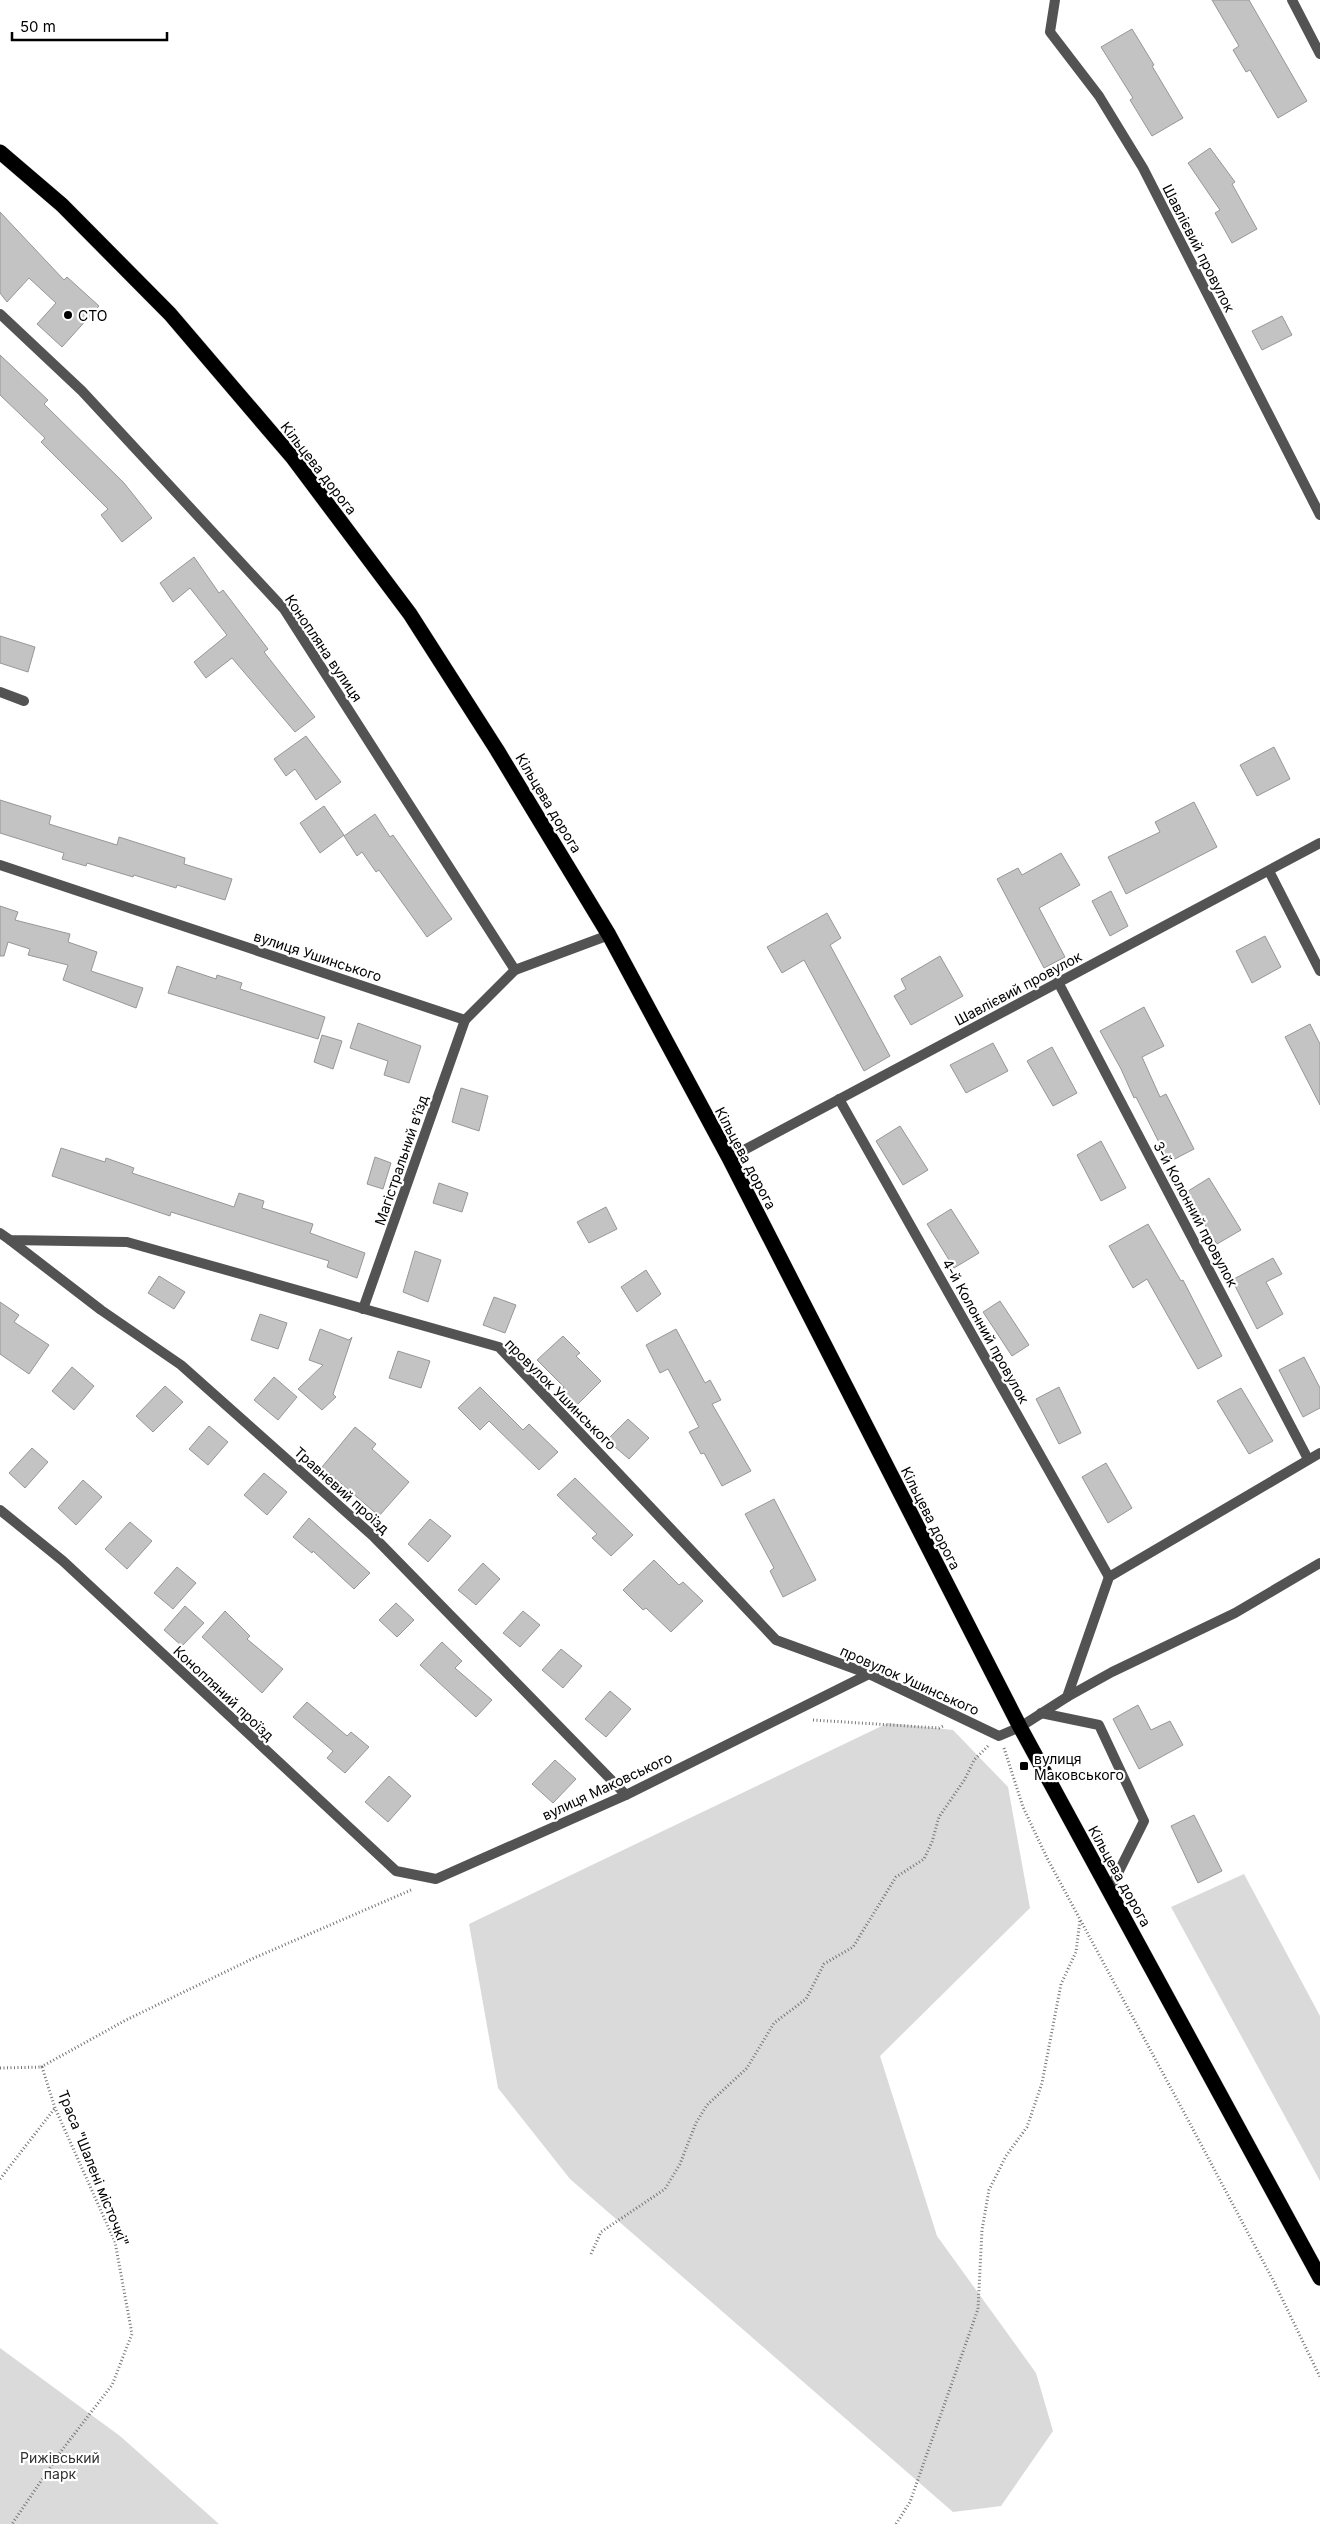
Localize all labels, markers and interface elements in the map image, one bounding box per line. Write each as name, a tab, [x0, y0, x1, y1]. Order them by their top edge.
scale bar	[12, 10, 168, 42]
text: 50 m	[20, 17, 56, 36]
street label: Шавлієвий провулок	[1159, 181, 1239, 315]
place label: СТО	[78, 307, 108, 324]
marker: СТО	[62, 309, 74, 321]
street label: Кільцева дорога	[277, 418, 361, 518]
street label: Конопляна вулиця	[282, 591, 366, 705]
street label: Кільцева дорога	[513, 750, 585, 856]
street label: вулиця Ушинського	[252, 927, 384, 985]
street label: Шавлієвий провулок	[952, 947, 1085, 1029]
street label: Магістральний в’їзд	[371, 1092, 431, 1227]
street label: Кільцева дорога	[712, 1104, 780, 1212]
street label: 3-й Колонний провулок	[1150, 1138, 1242, 1290]
street label: 4-й Колонний провулок	[939, 1256, 1033, 1407]
street label: провулок Ушинського	[502, 1335, 620, 1453]
street label: Травневий проїзд	[291, 1443, 393, 1537]
street label: Кільцева дорога	[898, 1464, 964, 1572]
street label: Конопляний проїзд	[170, 1642, 278, 1744]
street label: провулок Ушинського	[838, 1642, 982, 1718]
street label: вулиця Маковського	[539, 1748, 675, 1824]
place label: вулиця Маковського	[1034, 1750, 1124, 1783]
marker: вулиця Маковського	[1018, 1760, 1030, 1772]
street label: Кільцева дорога	[1085, 1822, 1155, 1930]
street label: Траса "Шаленi мiсточкi"	[55, 2087, 133, 2249]
park label: Рижівський парк	[20, 2449, 100, 2482]

